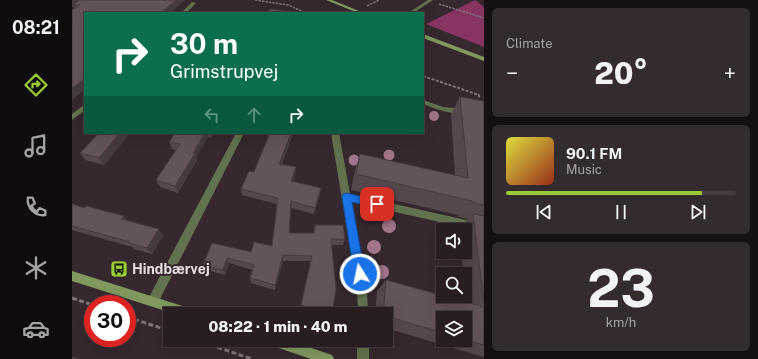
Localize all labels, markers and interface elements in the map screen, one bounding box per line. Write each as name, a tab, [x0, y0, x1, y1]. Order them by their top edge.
text: 08:21	[12, 17, 60, 38]
text: 30 m	[170, 27, 238, 60]
icon: right	[104, 28, 156, 80]
text: Climate	[506, 36, 553, 51]
text: 20°	[594, 55, 648, 91]
text: −	[506, 60, 518, 86]
text: +	[724, 60, 736, 86]
text: Grimstrupvej	[170, 61, 278, 82]
icon: directions	[22, 71, 50, 99]
icon: left	[201, 104, 223, 126]
icon: ahead	[243, 104, 265, 126]
icon: right	[285, 104, 307, 126]
icon: music	[22, 132, 50, 160]
text: 90.1 FM	[566, 145, 622, 162]
text: Music	[566, 162, 602, 177]
pin	[360, 187, 394, 221]
icon: phone	[22, 193, 50, 221]
icon: arrive	[366, 193, 388, 215]
icon: previous	[533, 201, 555, 223]
icon: pause	[610, 201, 632, 223]
icon: next	[687, 201, 709, 223]
map controls	[436, 223, 472, 347]
button: sound	[436, 223, 472, 259]
position arrow	[339, 253, 381, 295]
icon: climate	[22, 254, 50, 282]
text: 23	[587, 258, 655, 319]
bus stop icon: Hindbærvej	[109, 259, 129, 279]
place label: Hindbærvej	[132, 261, 210, 277]
button: search	[436, 267, 472, 303]
speed limit sign: 30	[84, 295, 136, 347]
button: layers	[436, 311, 472, 347]
icon: car	[22, 315, 50, 343]
text: km/h	[606, 315, 636, 330]
text: 08:22 · 1 min · 40 m	[208, 318, 348, 335]

